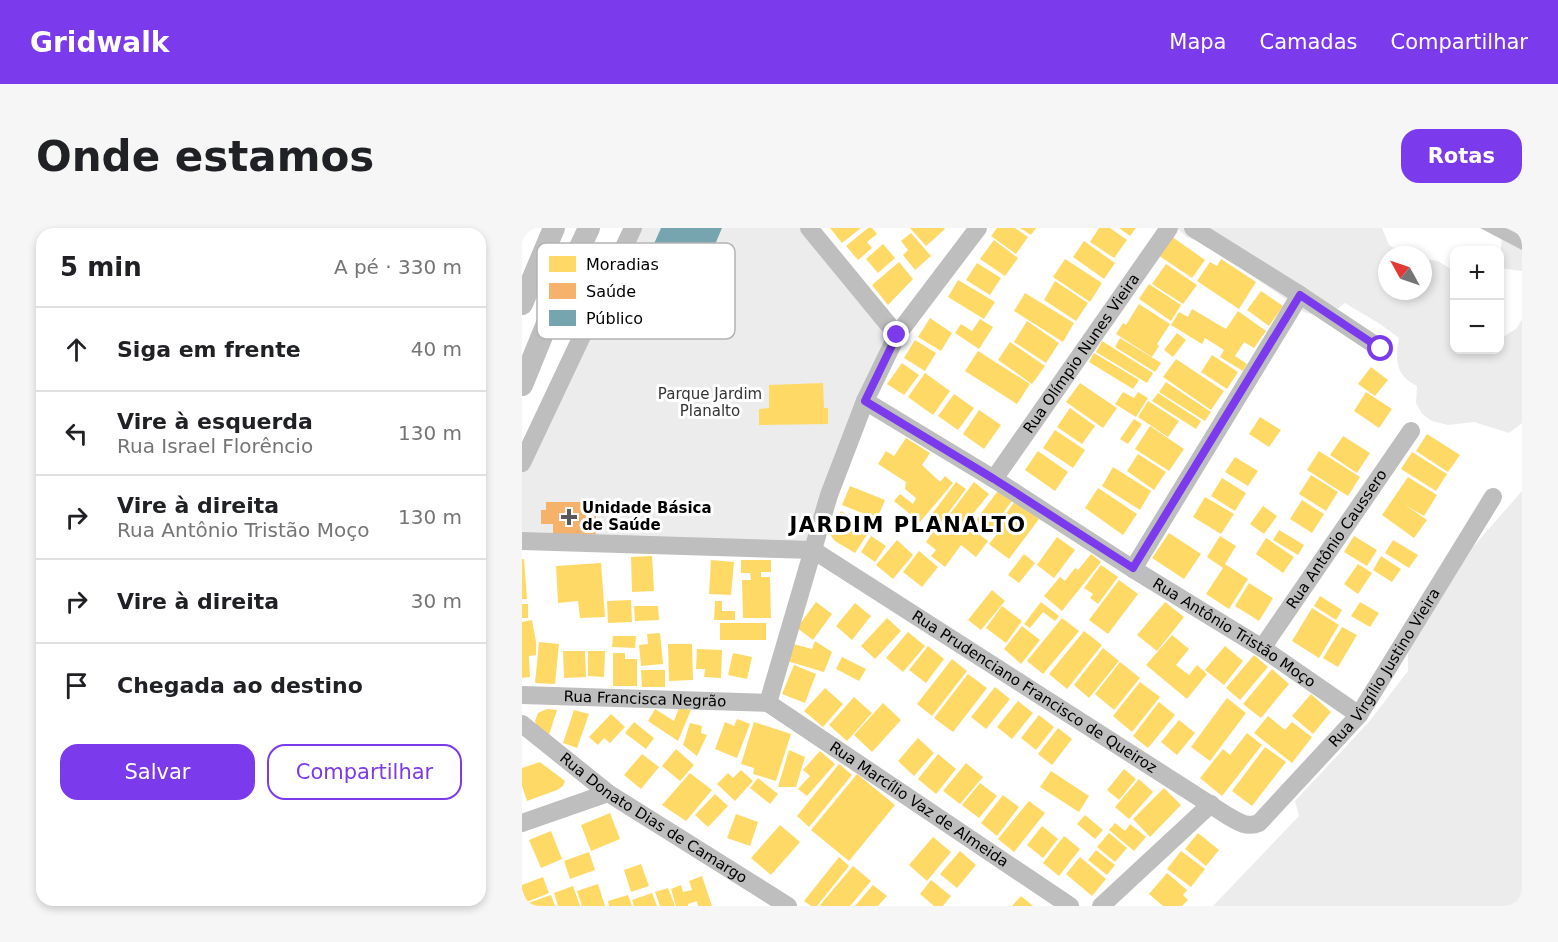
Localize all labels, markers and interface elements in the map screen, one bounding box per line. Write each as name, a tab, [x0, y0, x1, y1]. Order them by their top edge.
text: Gridwalk	[30, 26, 169, 59]
text: Mapa	[1169, 30, 1226, 54]
text: Camadas	[1259, 30, 1357, 54]
text: Compartilhar	[1390, 30, 1528, 54]
button: Rotas	[1401, 129, 1522, 183]
text: Onde estamos	[36, 132, 374, 181]
legend	[537, 243, 735, 339]
north arrow	[1378, 246, 1432, 300]
map controls	[1450, 246, 1504, 354]
button: +	[1450, 246, 1504, 300]
text: 5 min	[60, 252, 142, 282]
text: A pé · 330 m	[334, 255, 462, 279]
text: Moradias	[586, 255, 659, 274]
street label: Rua Olímpio Nunes Vieira	[1020, 270, 1143, 437]
text: Saúde	[586, 282, 636, 301]
button: −	[1450, 300, 1504, 354]
text: Público	[586, 309, 643, 328]
route end	[883, 321, 909, 347]
icon: ahead	[60, 333, 93, 366]
route start	[1367, 335, 1393, 361]
text: Siga em frente	[117, 337, 301, 362]
text: 40 m	[411, 337, 462, 361]
park label: Parque Jardim Planalto	[658, 385, 762, 420]
text: Vire à esquerda	[117, 409, 313, 434]
icon: left	[60, 417, 93, 450]
text: 130 m	[398, 421, 462, 445]
text: Rua Israel Florêncio	[117, 434, 313, 458]
street label: Rua Antônio Caussero	[1283, 466, 1391, 612]
text: Vire à direita	[117, 493, 279, 518]
place label: Unidade Básica de Saúde	[582, 499, 712, 534]
icon: right	[60, 501, 93, 534]
text: 130 m	[398, 505, 462, 529]
marker: Unidade Básica de Saúde	[560, 508, 578, 526]
district label: JARDIM PLANALTO	[787, 513, 1027, 537]
text: Rua Antônio Tristão Moço	[117, 518, 369, 542]
street label: Rua Antônio Tristão Moço	[1150, 574, 1319, 691]
icon: right	[60, 585, 93, 618]
street label: Rua Virgílio Justino Vieira	[1325, 585, 1444, 751]
text: Vire à direita	[117, 589, 279, 614]
text: 30 m	[411, 589, 462, 613]
street label: Rua Prudenciano Francisco de Queiroz	[909, 607, 1160, 777]
icon: arrive	[60, 669, 93, 702]
text: Chegada ao destino	[117, 673, 363, 698]
street label: Rua Francisca Negrão	[563, 687, 727, 711]
street label: Rua Marcílio Vaz de Almeida	[826, 738, 1012, 871]
button: Salvar	[60, 744, 255, 800]
button: Compartilhar	[267, 744, 462, 800]
street label: Rua Donato Dias de Camargo	[556, 749, 751, 887]

